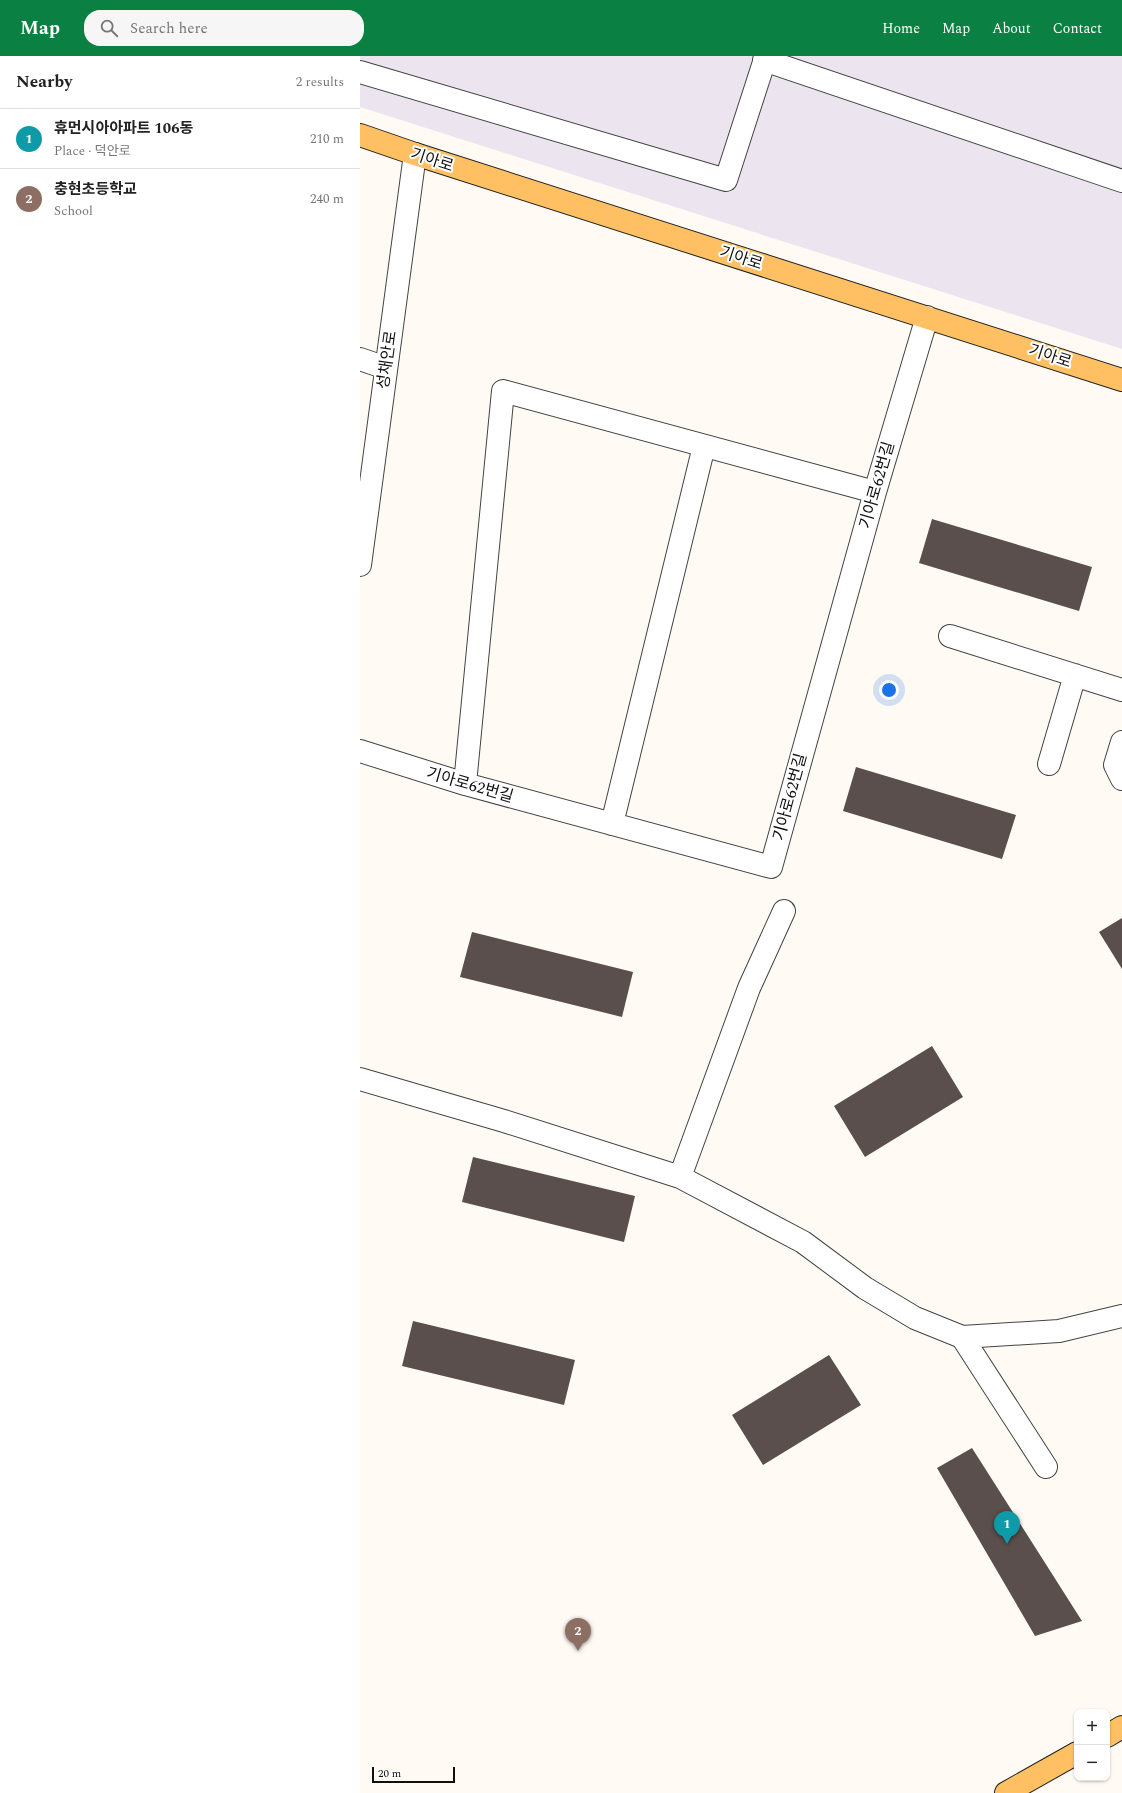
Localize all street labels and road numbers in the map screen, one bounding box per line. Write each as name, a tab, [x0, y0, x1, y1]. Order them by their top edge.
street label: 기아로	[407, 142, 457, 178]
street label: 기아로	[716, 240, 766, 276]
street label: 성채안로	[371, 329, 403, 391]
street label: 기아로	[1025, 338, 1075, 374]
street label: 기아로62번길	[853, 439, 901, 531]
street label: 기아로62번길	[767, 751, 813, 843]
street label: 기아로62번길	[424, 761, 516, 809]

